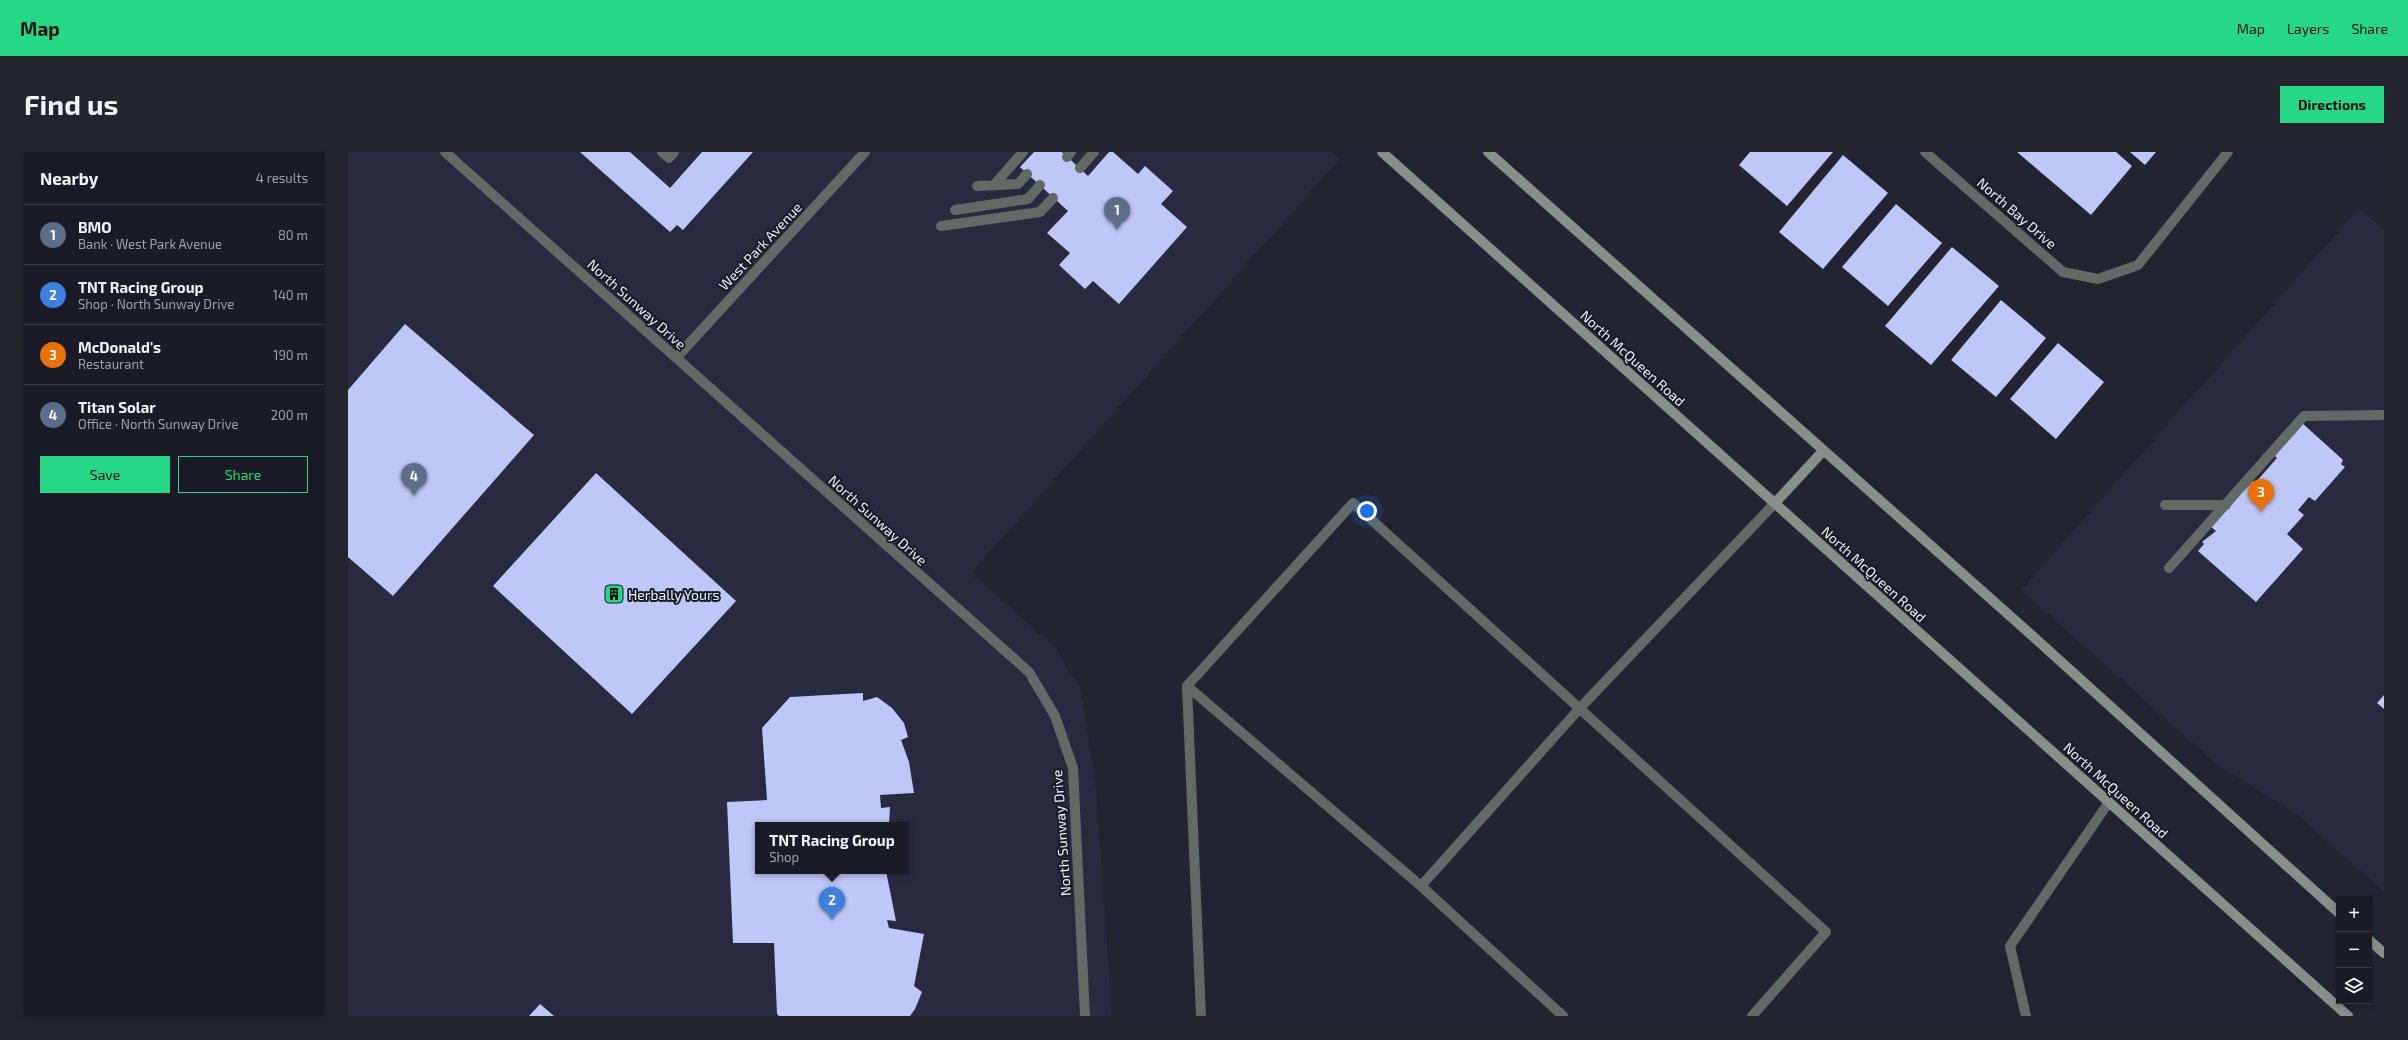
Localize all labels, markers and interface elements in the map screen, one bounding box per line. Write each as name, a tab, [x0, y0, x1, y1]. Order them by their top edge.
text: Map	[20, 17, 60, 40]
text: Map	[2237, 20, 2265, 37]
text: Layers	[2287, 20, 2329, 37]
text: Share	[2351, 20, 2388, 37]
button: Directions	[2280, 86, 2384, 123]
text: Find us	[24, 87, 118, 121]
text: Nearby	[40, 168, 98, 188]
text: 4 results	[256, 170, 308, 186]
street label: North Bay Drive	[1974, 174, 2060, 252]
pin: 1	[1104, 197, 1130, 230]
street label: West Park Avenue	[715, 198, 805, 294]
text: BMO	[78, 218, 112, 236]
text: 1	[50, 227, 56, 243]
text: 80 m	[278, 227, 308, 243]
text: Bank · West Park Avenue	[78, 236, 222, 252]
street label: North Sunway Drive	[584, 255, 690, 353]
text: TNT Racing Group	[78, 278, 204, 296]
text: 2	[49, 287, 57, 303]
text: 140 m	[273, 287, 308, 303]
text: Shop · North Sunway Drive	[78, 296, 234, 312]
street label: North McQueen Road	[1577, 307, 1689, 409]
text: McDonald's	[78, 338, 161, 356]
text: 3	[49, 347, 57, 363]
text: 190 m	[273, 347, 308, 363]
text: Restaurant	[78, 356, 144, 372]
text: Titan Solar	[78, 398, 156, 416]
text: 4	[49, 407, 57, 423]
text: 200 m	[271, 407, 308, 423]
text: Office · North Sunway Drive	[78, 416, 238, 432]
button: Save	[40, 456, 170, 493]
button: Share	[178, 456, 308, 493]
pin: 4	[401, 463, 427, 496]
street label: North Sunway Drive	[825, 471, 931, 569]
pin: 3	[2248, 479, 2274, 512]
your location	[1357, 501, 1377, 521]
street label: North McQueen Road	[1818, 523, 1930, 625]
building icon: Herbally Yours	[603, 583, 625, 605]
place label: Herbally Yours	[628, 586, 720, 603]
street label: North McQueen Road	[2060, 739, 2172, 841]
street label: North Sunway Drive	[1048, 769, 1074, 897]
popup	[755, 822, 909, 874]
text: TNT Racing Group	[769, 831, 895, 849]
text: Shop	[769, 849, 799, 865]
pin: 2	[819, 887, 845, 920]
map controls	[2336, 896, 2372, 1004]
button: +	[2336, 896, 2372, 932]
button: −	[2336, 932, 2372, 968]
button: layers	[2336, 968, 2372, 1004]

